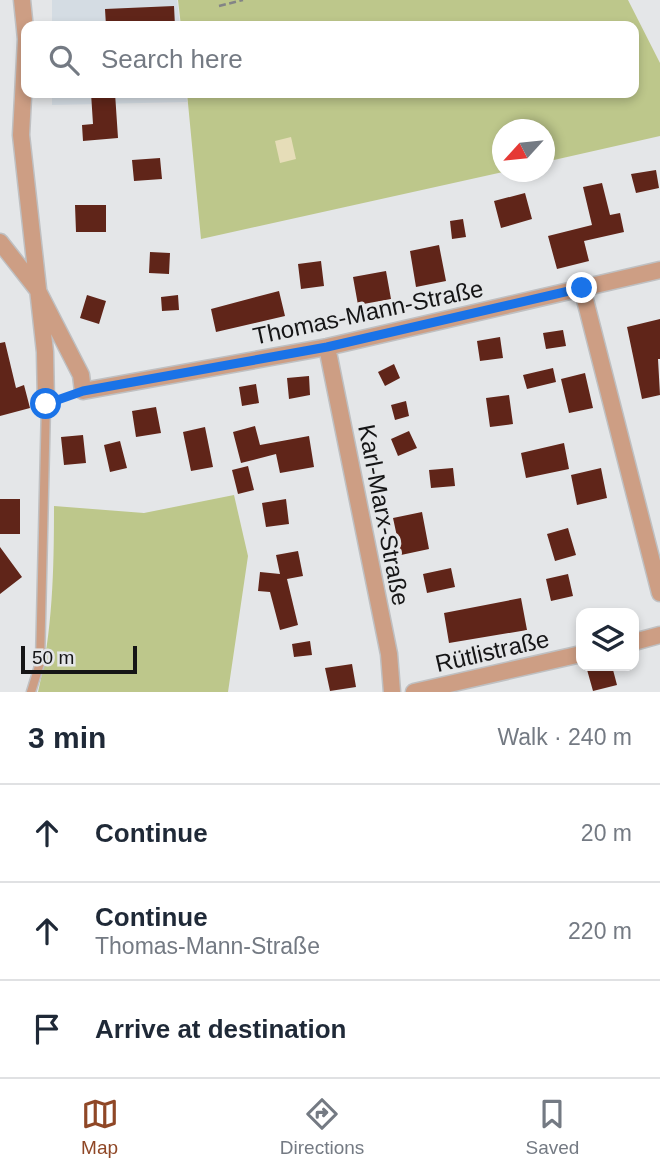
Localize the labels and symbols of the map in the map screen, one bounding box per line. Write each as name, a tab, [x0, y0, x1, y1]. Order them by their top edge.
north arrow	[492, 119, 555, 182]
route end	[566, 272, 597, 303]
street label: Thomas-Mann-Straße	[250, 274, 486, 350]
route start	[30, 388, 61, 419]
street label: Karl-Marx-Straße	[353, 422, 415, 608]
street label: Rütlistraße	[432, 625, 552, 677]
scale bar	[21, 643, 136, 675]

